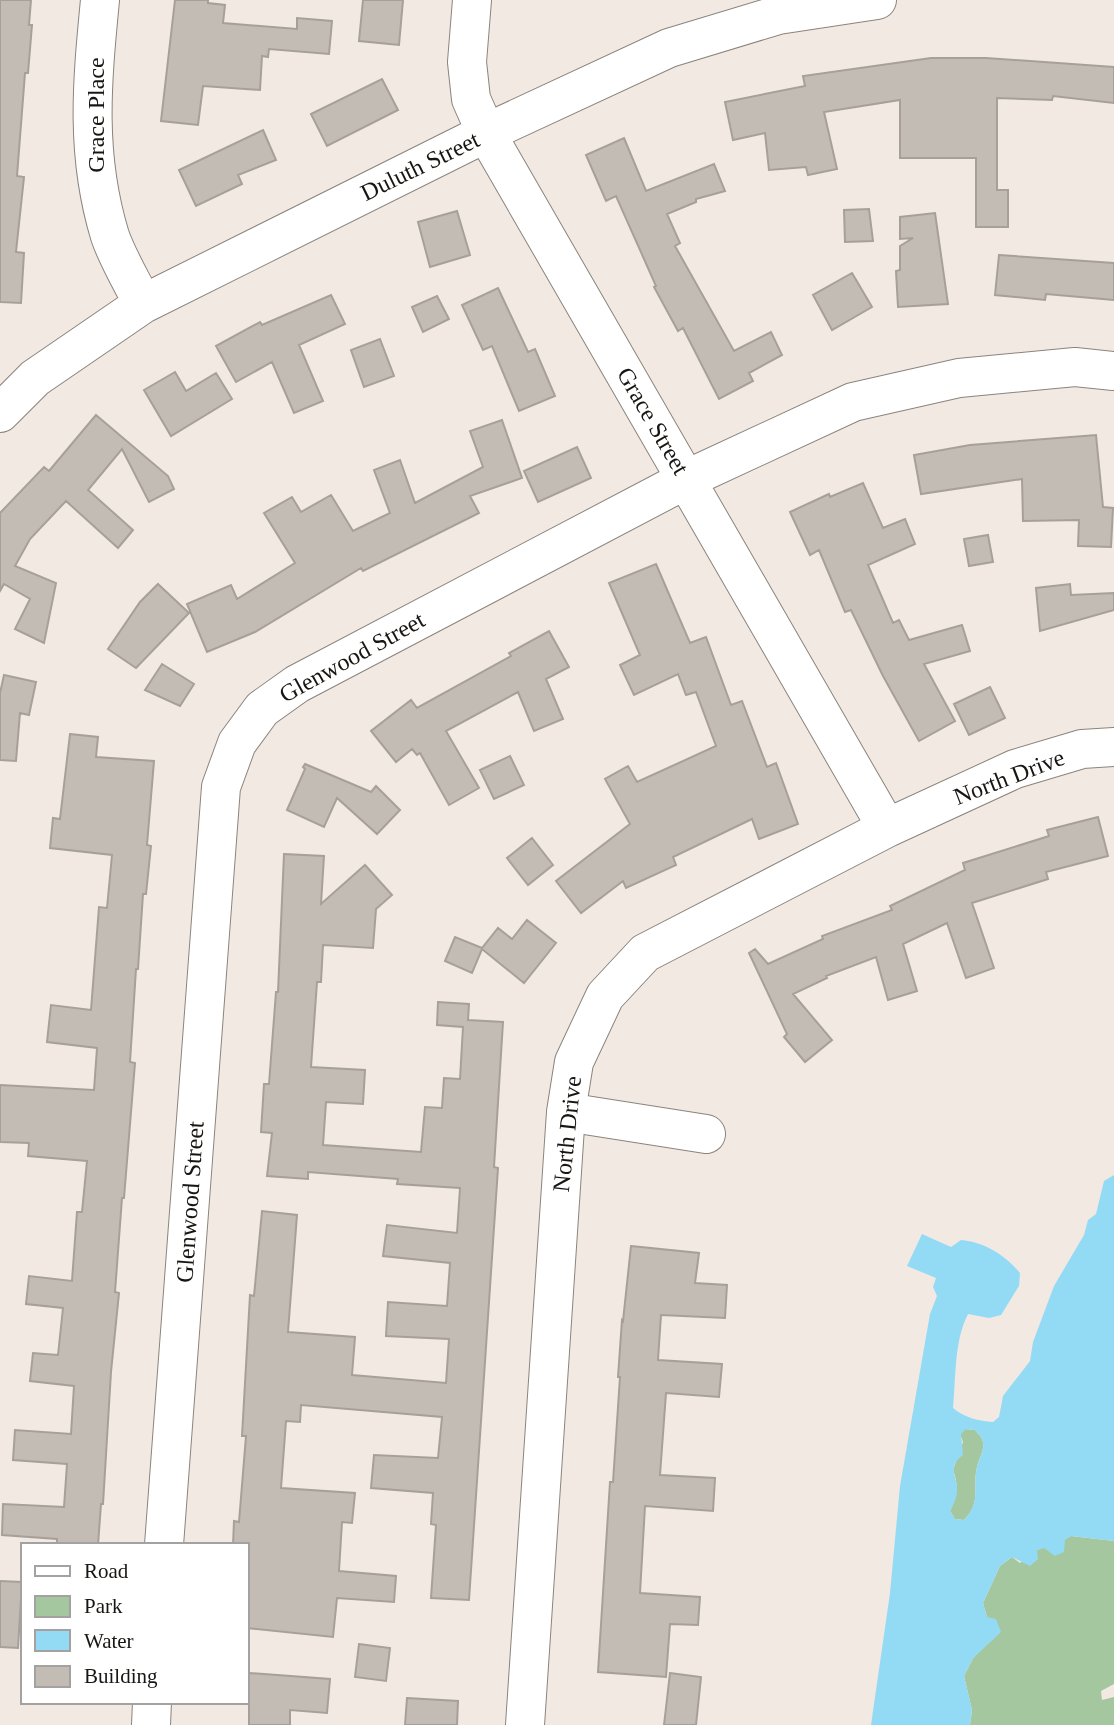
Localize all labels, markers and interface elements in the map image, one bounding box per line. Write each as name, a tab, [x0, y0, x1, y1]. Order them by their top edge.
street label: Grace Place	[83, 57, 109, 173]
street label: Duluth Street	[356, 126, 484, 206]
street label: Grace Street	[612, 363, 694, 479]
street label: Glenwood Street	[275, 606, 429, 708]
street label: North Drive	[950, 744, 1068, 810]
street label: North Drive	[548, 1075, 586, 1193]
street label: Glenwood Street	[171, 1120, 209, 1284]
legend	[21, 1543, 248, 1704]
text: Road	[84, 1559, 129, 1583]
text: Park	[84, 1594, 123, 1618]
text: Water	[84, 1629, 134, 1653]
text: Building	[84, 1664, 158, 1688]

